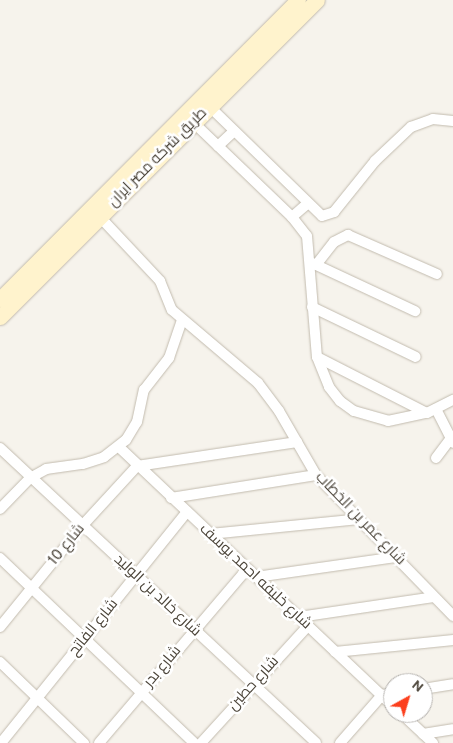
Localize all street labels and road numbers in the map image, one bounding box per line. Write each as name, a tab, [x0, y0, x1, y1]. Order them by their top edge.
street label: طريق شركه مصر ايران	[105, 105, 211, 211]
street label: شارع عمر بن الخطاب	[311, 469, 409, 569]
street label: شارع خليفه احمد يوسف	[195, 520, 315, 634]
street label: شارع 10	[45, 521, 89, 569]
street label: شارع خالد بن الوليد	[110, 551, 204, 641]
street label: شارع الفاتح	[66, 596, 122, 660]
street label: شارع بدر	[141, 643, 185, 691]
street label: شارع حطين	[225, 653, 283, 715]

